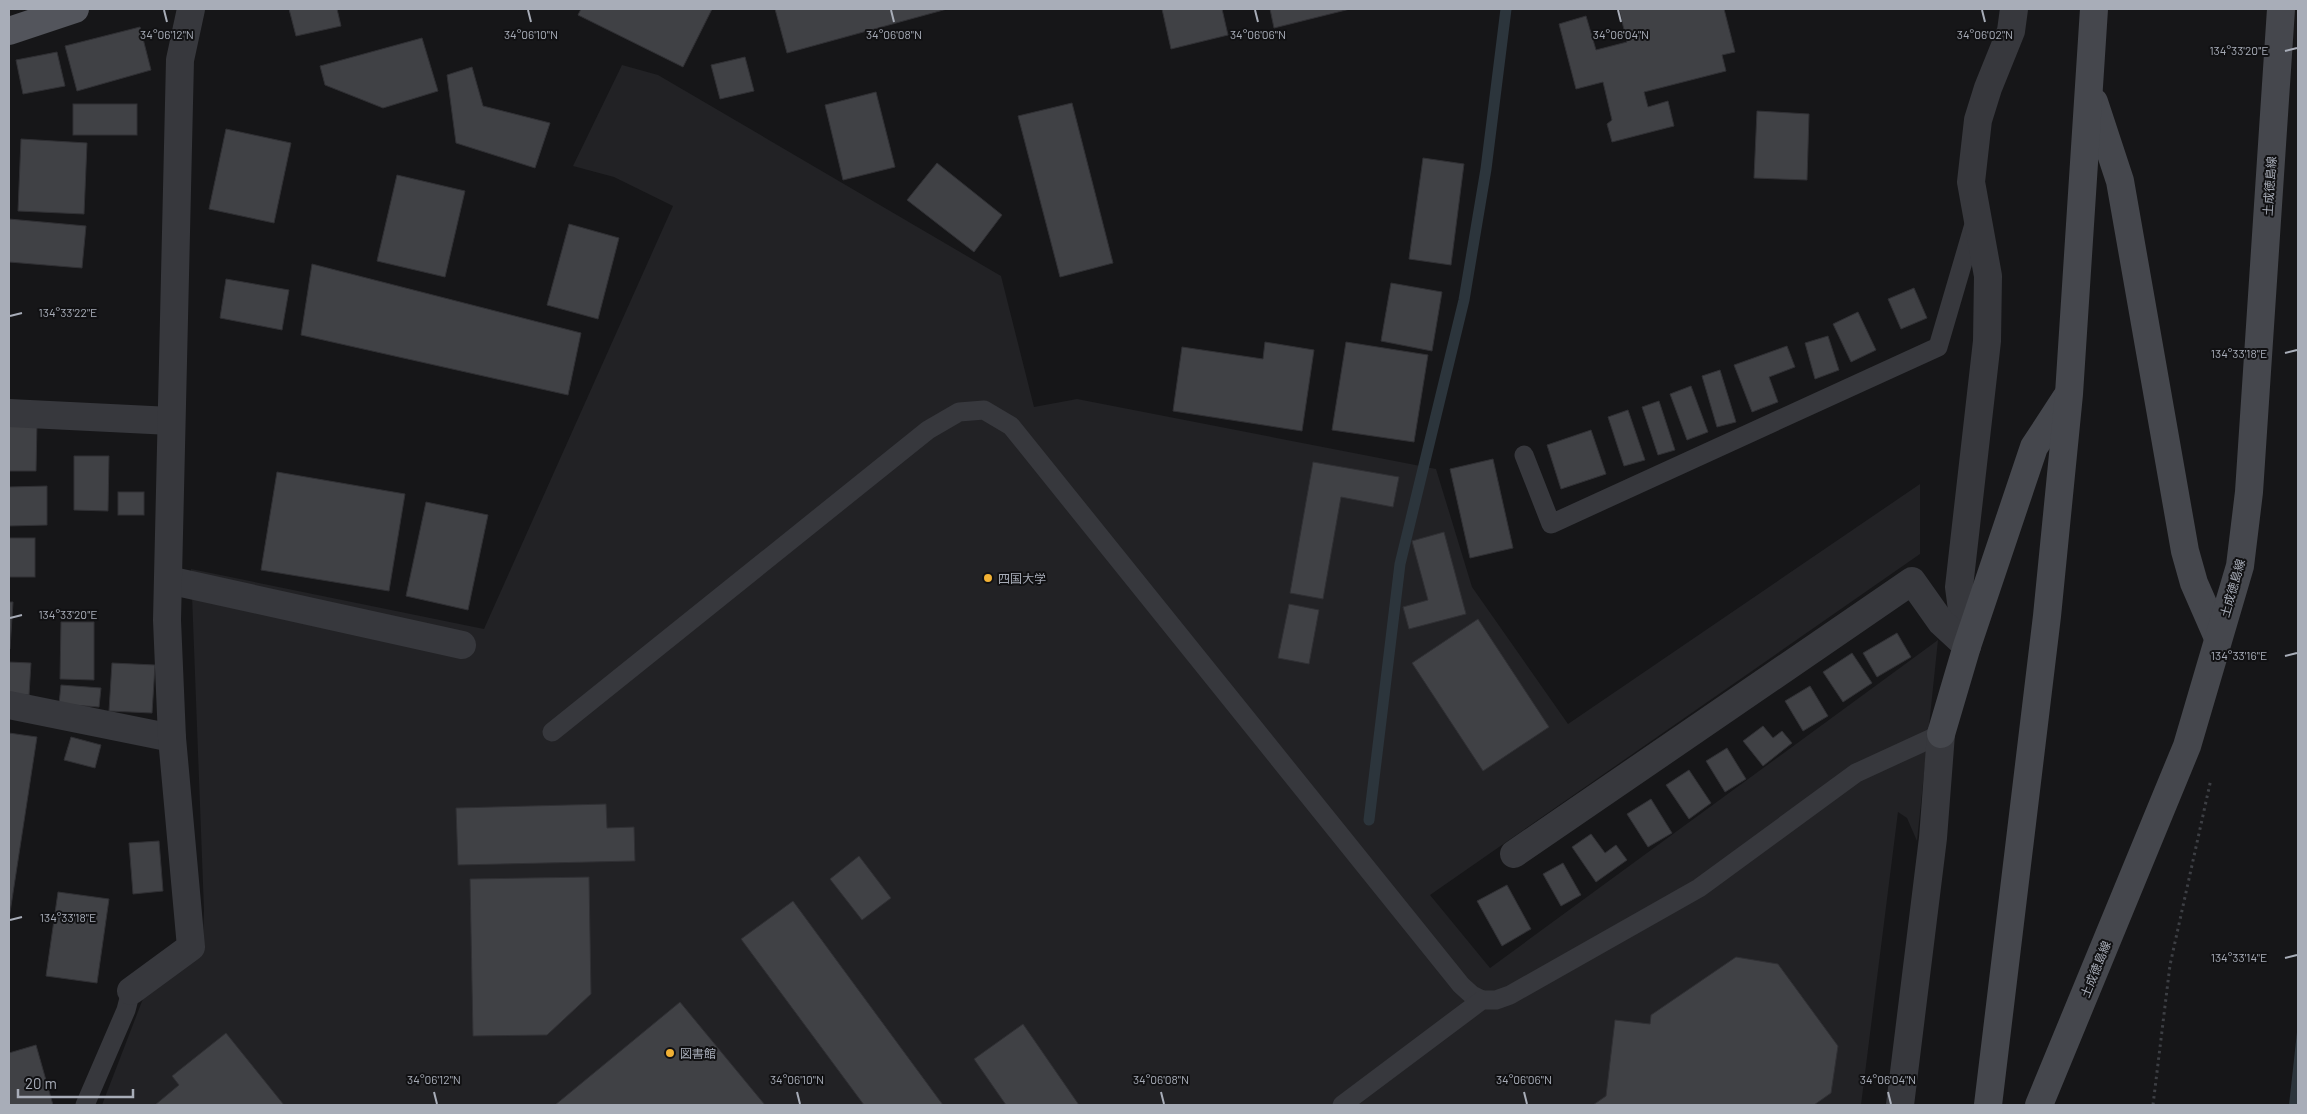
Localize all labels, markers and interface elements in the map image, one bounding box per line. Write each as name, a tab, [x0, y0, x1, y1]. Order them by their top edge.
text: 34°06'12"N	[140, 27, 194, 41]
text: 34°06'10"N	[504, 27, 558, 41]
text: 34°06'08"N	[866, 27, 922, 41]
text: 34°06'06"N	[1230, 27, 1286, 41]
text: 34°06'04"N	[1593, 27, 1649, 41]
text: 34°06'02"N	[1957, 27, 2013, 41]
text: 134°33'20"E	[2209, 43, 2269, 57]
street label: 土成徳島線	[2260, 156, 2278, 216]
text: 134°33'22"E	[39, 305, 97, 319]
text: 134°33'18"E	[2211, 346, 2267, 360]
street label: 土成徳島線	[2217, 557, 2247, 619]
place label: 四国大学	[998, 571, 1046, 585]
marker: 四国大学	[982, 572, 994, 584]
text: 134°33'20"E	[38, 607, 98, 621]
text: 134°33'16"E	[2211, 648, 2267, 662]
text: 134°33'18"E	[40, 910, 96, 924]
street label: 土成徳島線	[2077, 939, 2113, 999]
text: 134°33'14"E	[2211, 950, 2267, 964]
place label: 図書館	[680, 1046, 716, 1060]
marker: 図書館	[664, 1047, 676, 1059]
scale bar	[18, 1066, 132, 1098]
text: 34°06'12"N	[407, 1072, 461, 1086]
text: 34°06'10"N	[770, 1072, 824, 1086]
text: 34°06'08"N	[1133, 1072, 1189, 1086]
text: 34°06'06"N	[1496, 1072, 1552, 1086]
text: 34°06'04"N	[1860, 1072, 1916, 1086]
text: 20 m	[25, 1074, 57, 1092]

